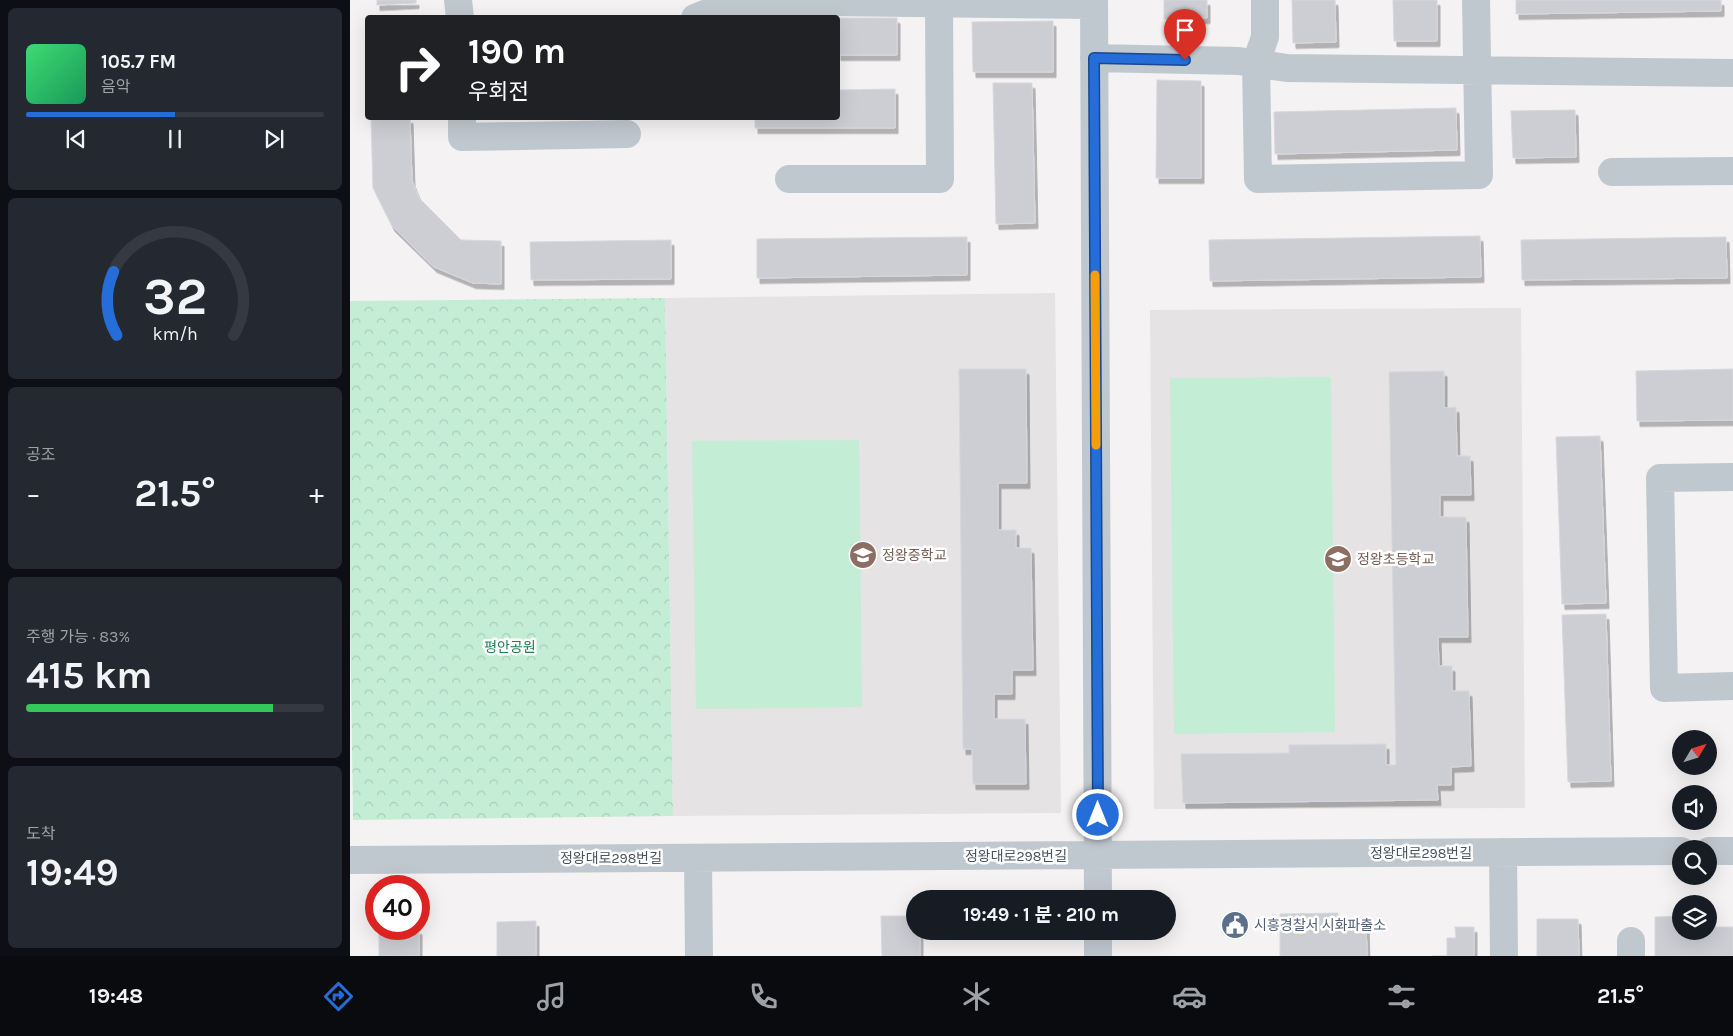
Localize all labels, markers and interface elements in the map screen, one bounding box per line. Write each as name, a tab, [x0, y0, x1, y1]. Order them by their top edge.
pin	[1164, 9, 1206, 60]
icon: arrive	[1171, 16, 1199, 44]
text: 190 m	[468, 31, 566, 72]
icon: right	[385, 35, 450, 100]
text: 105.7 FM	[101, 51, 176, 73]
text: 음악	[101, 77, 130, 96]
text: 우회전	[468, 79, 529, 105]
icon: previous	[62, 125, 90, 153]
icon: pause	[161, 125, 189, 153]
icon: next	[260, 125, 288, 153]
text: 32	[143, 266, 207, 327]
text: km/h	[152, 324, 198, 345]
text: 공조	[26, 445, 55, 464]
text: 21.5°	[134, 471, 216, 516]
text: −	[26, 477, 41, 510]
text: +	[309, 477, 324, 510]
school or university icon: 정왕중학교	[848, 540, 878, 570]
school or university icon: 정왕초등학교	[1323, 544, 1353, 574]
place label: 정왕중학교	[882, 547, 947, 564]
place label: 정왕초등학교	[1357, 551, 1434, 568]
text: 주행 가능 · 83%	[26, 627, 130, 646]
park label: 평안공원	[484, 639, 536, 656]
text: 415 km	[26, 653, 152, 698]
north arrow	[1672, 730, 1718, 775]
map controls	[1672, 730, 1717, 940]
button: sound	[1672, 785, 1717, 830]
position arrow	[1071, 788, 1123, 840]
text: 도착	[26, 824, 55, 843]
button: search	[1672, 840, 1717, 885]
street label: 정왕대로298번길	[1370, 845, 1472, 862]
street label: 정왕대로298번길	[965, 848, 1067, 865]
text: 19:49	[26, 850, 119, 895]
street label: 정왕대로298번길	[560, 850, 662, 867]
speed limit sign: 40	[365, 875, 430, 940]
button: layers	[1672, 895, 1717, 940]
text: 19:49 · 1 분 · 210 m	[963, 904, 1119, 926]
public building icon: 시흥경찰서 시화파출소	[1220, 910, 1250, 940]
place label: 시흥경찰서 시화파출소	[1254, 917, 1386, 934]
icon: directions	[321, 979, 356, 1014]
icon: music	[534, 979, 569, 1014]
icon: phone	[746, 979, 781, 1014]
icon: climate	[959, 979, 994, 1014]
icon: car	[1172, 979, 1207, 1014]
icon: filters	[1384, 979, 1419, 1014]
text: 19:48	[89, 983, 143, 1009]
text: 21.5°	[1597, 983, 1644, 1009]

